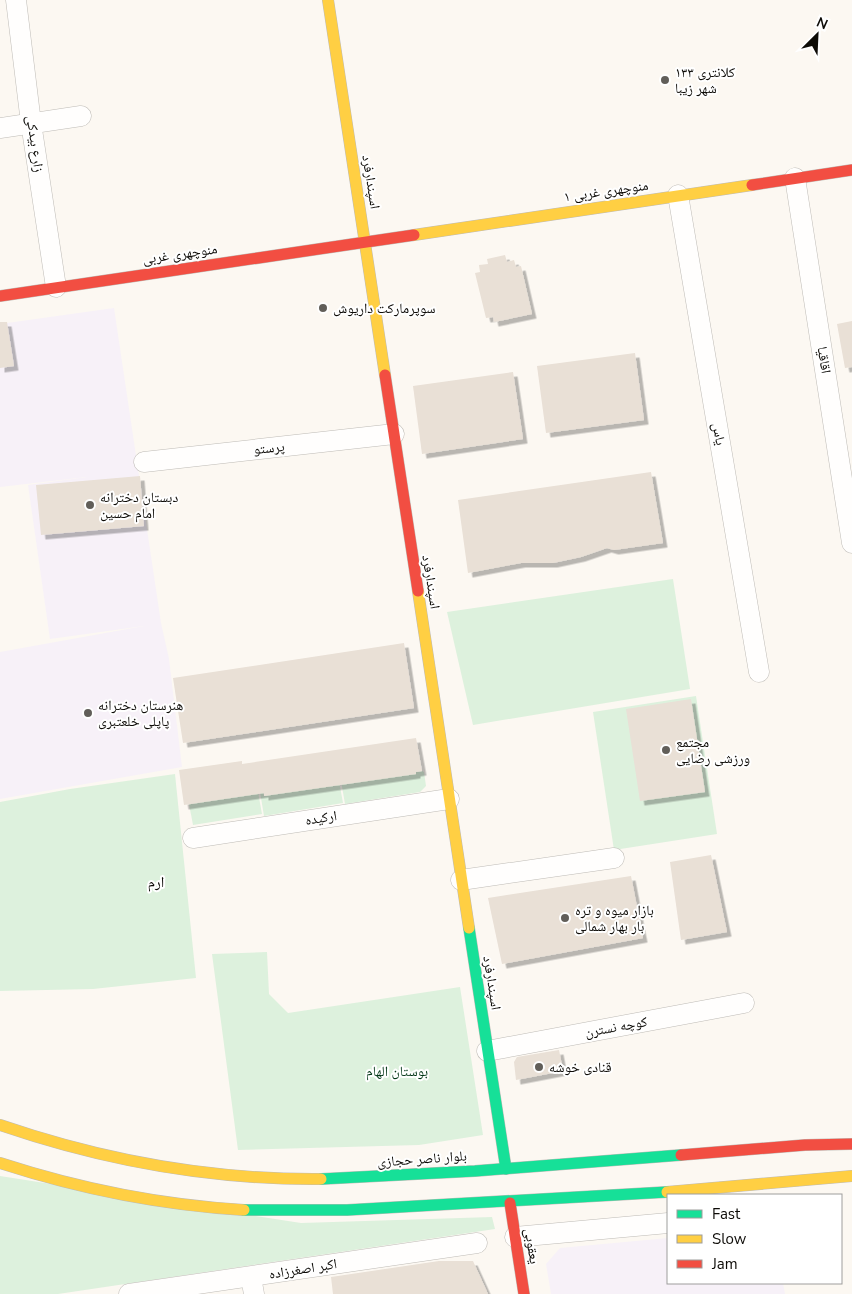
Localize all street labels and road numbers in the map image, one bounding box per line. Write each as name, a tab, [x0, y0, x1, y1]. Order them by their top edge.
street label: زارع بیدکی	[22, 114, 48, 174]
street label: اسپندارفرد	[357, 154, 385, 210]
street label: منوچهری غربی ۱	[562, 176, 650, 206]
street label: منوچهری غربی	[141, 239, 219, 269]
street label: اقاقیا	[812, 345, 836, 375]
street label: یاس	[708, 421, 730, 447]
street label: پرستو	[252, 437, 286, 459]
street label: اسپندارفرد	[417, 554, 445, 610]
street label: ارکیده	[304, 806, 338, 830]
street label: اسپندارفرد	[478, 955, 506, 1011]
street label: کوچه نسترن	[583, 1012, 649, 1042]
street label: بلوار ناصر حجازی	[377, 1146, 468, 1172]
street label: یعقوبی	[520, 1227, 544, 1265]
street label: اکبر اصغرزاده	[268, 1254, 338, 1284]

